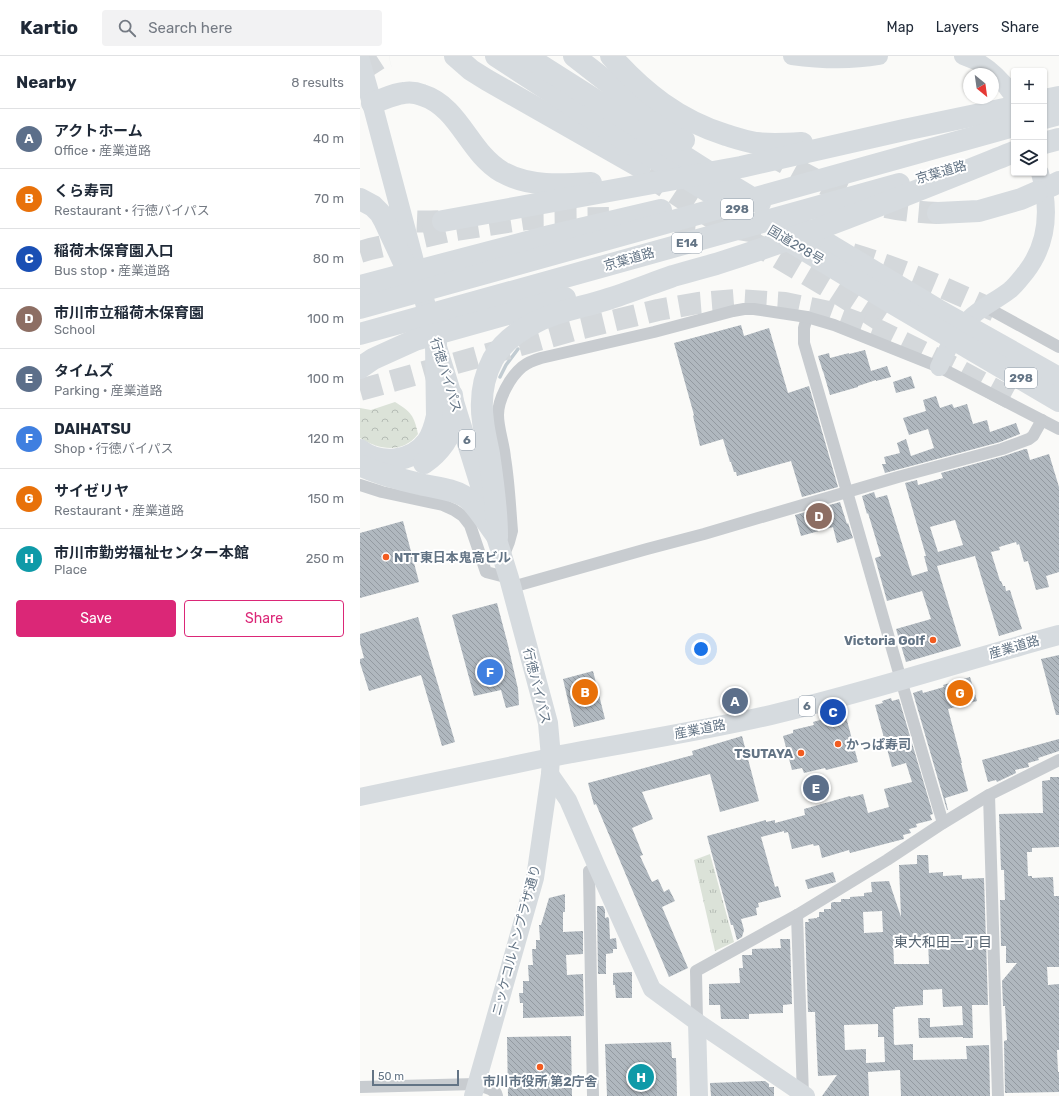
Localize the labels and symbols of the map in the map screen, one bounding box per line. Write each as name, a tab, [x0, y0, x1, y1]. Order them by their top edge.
north arrow	[963, 68, 999, 104]
street label: 京葉道路	[914, 158, 968, 186]
road number: 298	[721, 199, 753, 219]
street label: 国道298号	[765, 222, 827, 268]
road number: E14	[672, 233, 702, 253]
street label: 京葉道路	[602, 245, 656, 273]
street label: 行徳バイパス	[427, 336, 465, 414]
road number: 298	[1005, 368, 1037, 388]
road number: 6	[459, 430, 475, 450]
pin: D	[806, 501, 832, 531]
place label: NTT東日本鬼高ビル	[394, 550, 511, 565]
marker: NTT東日本鬼高ビル	[381, 552, 391, 562]
place label: Victoria Golf	[844, 633, 925, 648]
street label: 産業道路	[987, 633, 1041, 661]
marker: Victoria Golf	[928, 635, 938, 645]
your location	[691, 639, 711, 659]
street label: 行徳バイパス	[520, 646, 554, 726]
pin: F	[477, 657, 503, 687]
pin: B	[572, 677, 598, 707]
pin: G	[947, 678, 973, 708]
pin: A	[722, 686, 748, 716]
road number: 6	[799, 696, 815, 716]
pin: C	[820, 697, 846, 727]
street label: 産業道路	[673, 717, 727, 741]
place label: かっぱ寿司	[846, 737, 911, 752]
marker: かっぱ寿司	[833, 739, 843, 749]
place label: TSUTAYA	[734, 746, 794, 761]
marker: TSUTAYA	[796, 748, 806, 758]
pin: E	[803, 773, 829, 803]
street label: ニッケコルトンプラザ通り	[489, 863, 543, 1017]
district label: 東大和田一丁目	[894, 934, 992, 951]
marker: 市川市役所 第2庁舎	[535, 1062, 545, 1072]
pin: H	[628, 1062, 654, 1092]
scale bar	[372, 1068, 459, 1087]
place label: 市川市役所 第2庁舎	[482, 1074, 598, 1089]

